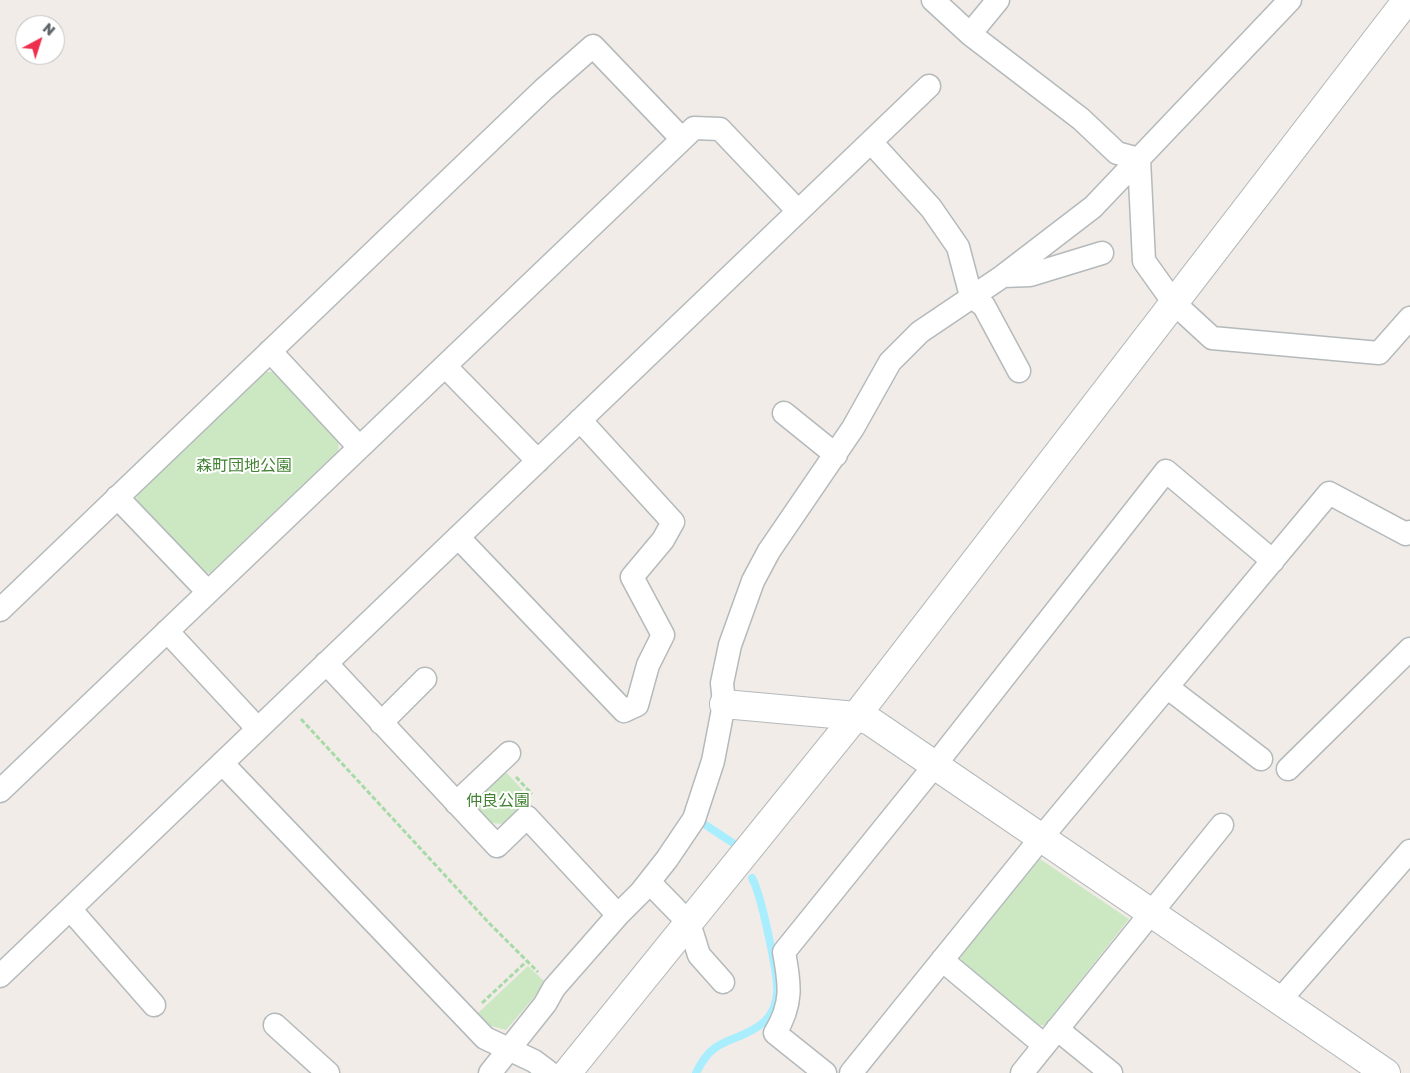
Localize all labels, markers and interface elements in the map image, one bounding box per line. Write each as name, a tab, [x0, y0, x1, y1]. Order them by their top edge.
north arrow	[15, 15, 65, 65]
text: N	[40, 19, 59, 39]
park label: 森町団地公園	[196, 456, 292, 476]
park label: 仲良公園	[466, 791, 530, 811]

